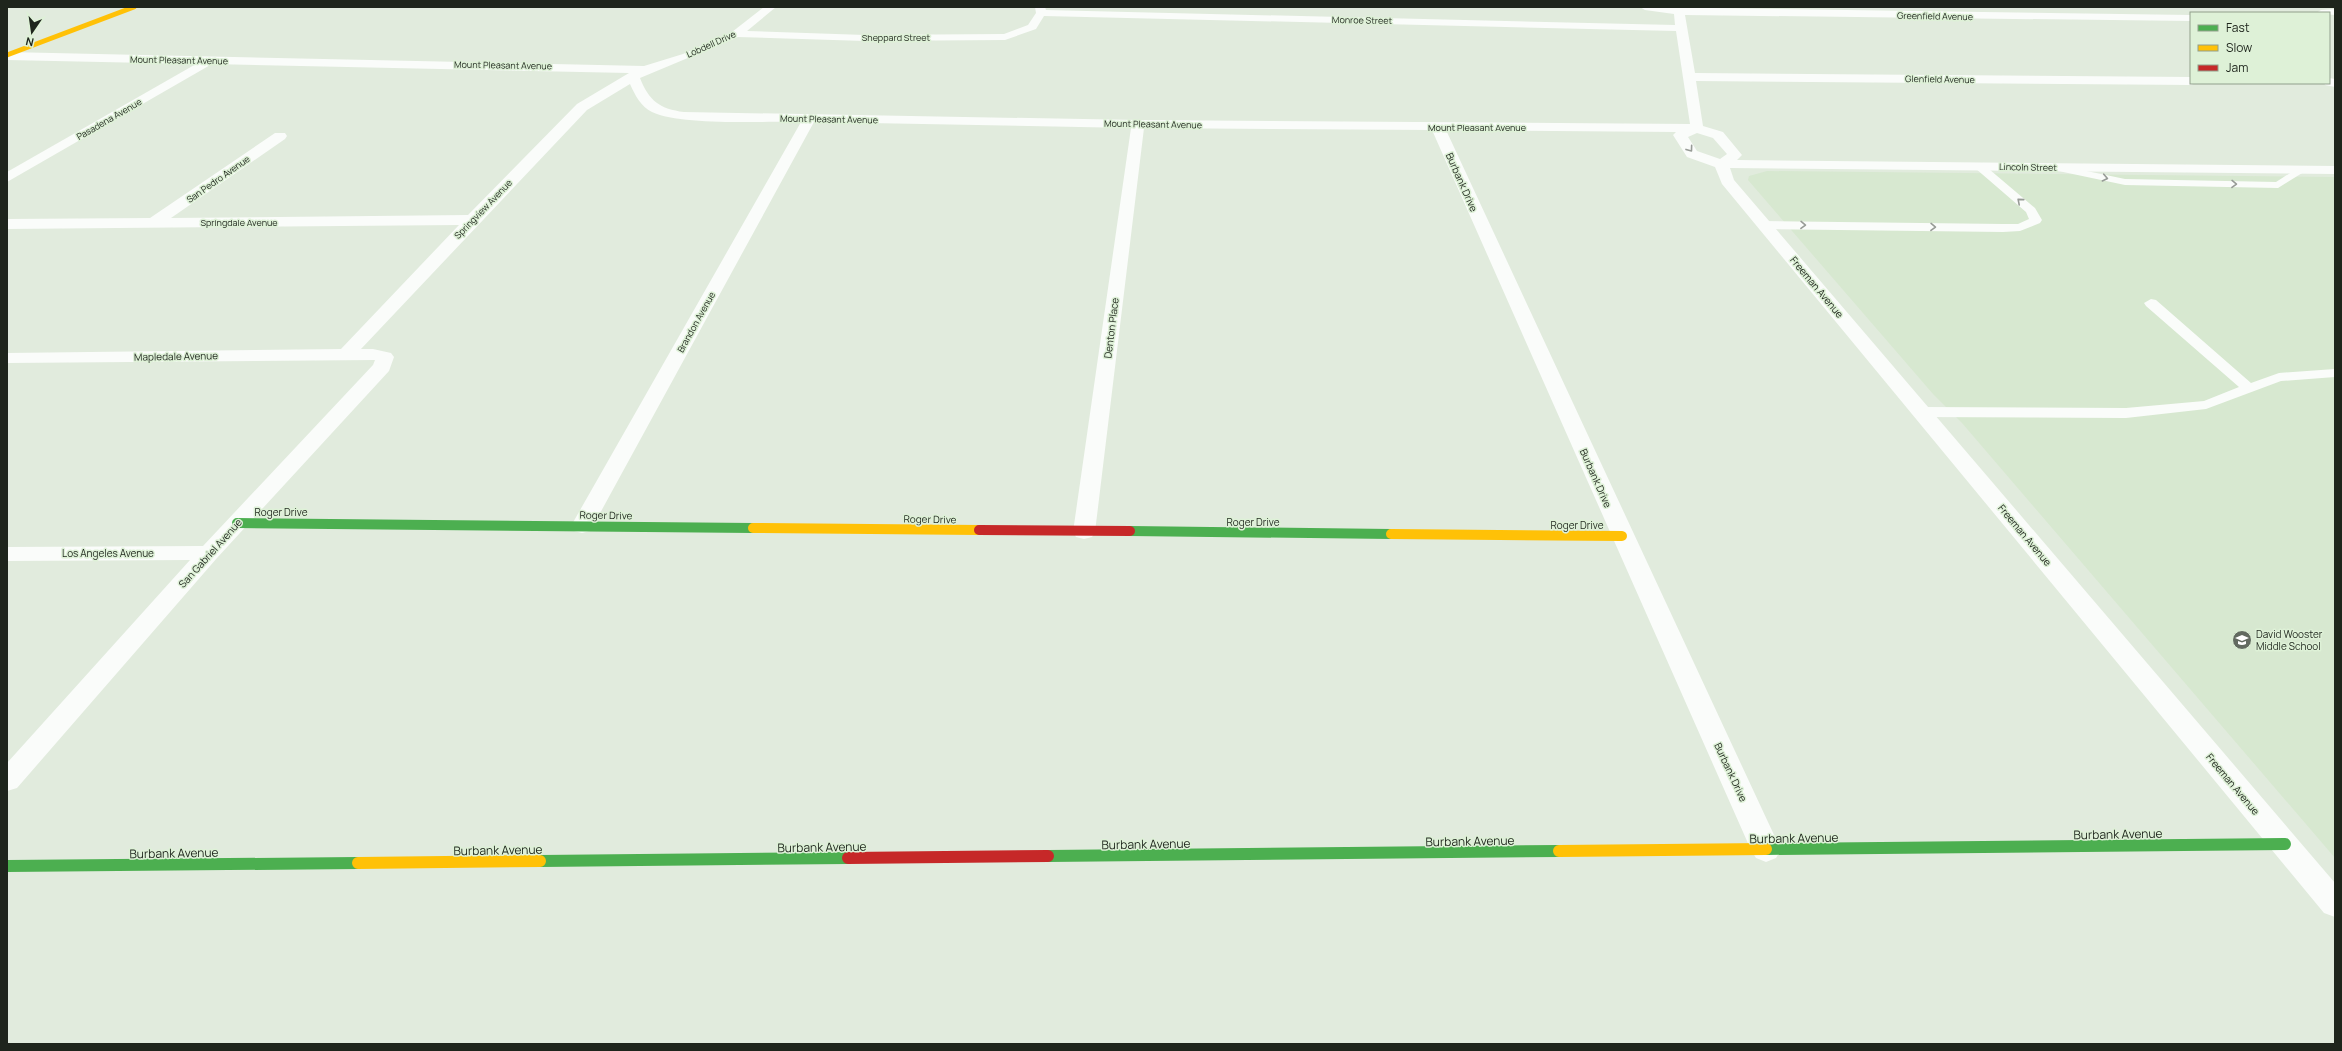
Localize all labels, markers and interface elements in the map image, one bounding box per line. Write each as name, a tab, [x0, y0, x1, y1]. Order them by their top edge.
street label: Greenfield Avenue	[1897, 9, 1973, 23]
north arrow	[12, 12, 52, 52]
legend	[2190, 12, 2330, 84]
street label: Monroe Street	[1332, 13, 1393, 27]
text: Fast	[2226, 19, 2250, 36]
street label: Lobdell Drive	[684, 27, 738, 61]
street label: Sheppard Street	[862, 31, 931, 44]
text: N	[24, 34, 35, 50]
text: Slow	[2226, 39, 2252, 56]
street label: Mount Pleasant Avenue	[130, 53, 228, 67]
street label: Mount Pleasant Avenue	[454, 58, 552, 72]
text: Jam	[2226, 59, 2248, 76]
street label: Glenfield Avenue	[1905, 72, 1975, 86]
street label: Pasadena Avenue	[74, 95, 144, 143]
street label: Mount Pleasant Avenue	[780, 112, 878, 126]
street label: Mount Pleasant Avenue	[1104, 117, 1202, 131]
street label: Mount Pleasant Avenue	[1428, 121, 1526, 134]
one-way arrow	[1685, 145, 1692, 152]
street label: Burbank Drive	[1443, 150, 1481, 214]
street label: San Pedro Avenue	[184, 152, 252, 206]
street label: Lincoln Street	[1999, 160, 2057, 174]
one-way arrow	[2102, 173, 2108, 182]
street label: Springview Avenue	[451, 176, 515, 242]
one-way arrow	[2231, 180, 2237, 188]
one-way arrow	[2018, 199, 2025, 206]
street label: Springdale Avenue	[200, 216, 278, 229]
one-way arrow	[1800, 221, 1806, 230]
one-way arrow	[1930, 223, 1936, 231]
street label: Freeman Avenue	[1787, 253, 1847, 321]
street label: Brandon Avenue	[674, 289, 718, 355]
street label: Denton Place	[1100, 297, 1122, 359]
street label: Mapledale Avenue	[134, 348, 218, 364]
street label: Burbank Drive	[1577, 446, 1615, 510]
street label: Freeman Avenue	[1995, 501, 2055, 569]
street label: Roger Drive	[255, 505, 308, 519]
street label: Roger Drive	[579, 508, 633, 522]
street label: Roger Drive	[903, 512, 957, 526]
street label: San Gabriel Avenue	[175, 515, 245, 591]
street label: Roger Drive	[1227, 515, 1280, 529]
street label: Roger Drive	[1551, 518, 1604, 532]
street label: Los Angeles Avenue	[62, 546, 154, 560]
place label: David Wooster Middle School	[2256, 627, 2323, 653]
school or university icon: David Wooster Middle School	[2231, 629, 2253, 651]
street label: Burbank Drive	[1711, 740, 1751, 804]
street label: Freeman Avenue	[2203, 750, 2263, 818]
street label: Burbank Avenue	[2073, 825, 2163, 843]
street label: Burbank Avenue	[1749, 829, 1839, 847]
street label: Burbank Avenue	[1425, 832, 1515, 850]
street label: Burbank Avenue	[1101, 835, 1191, 853]
street label: Burbank Avenue	[777, 838, 867, 856]
street label: Burbank Avenue	[453, 841, 543, 859]
street label: Burbank Avenue	[129, 844, 219, 862]

